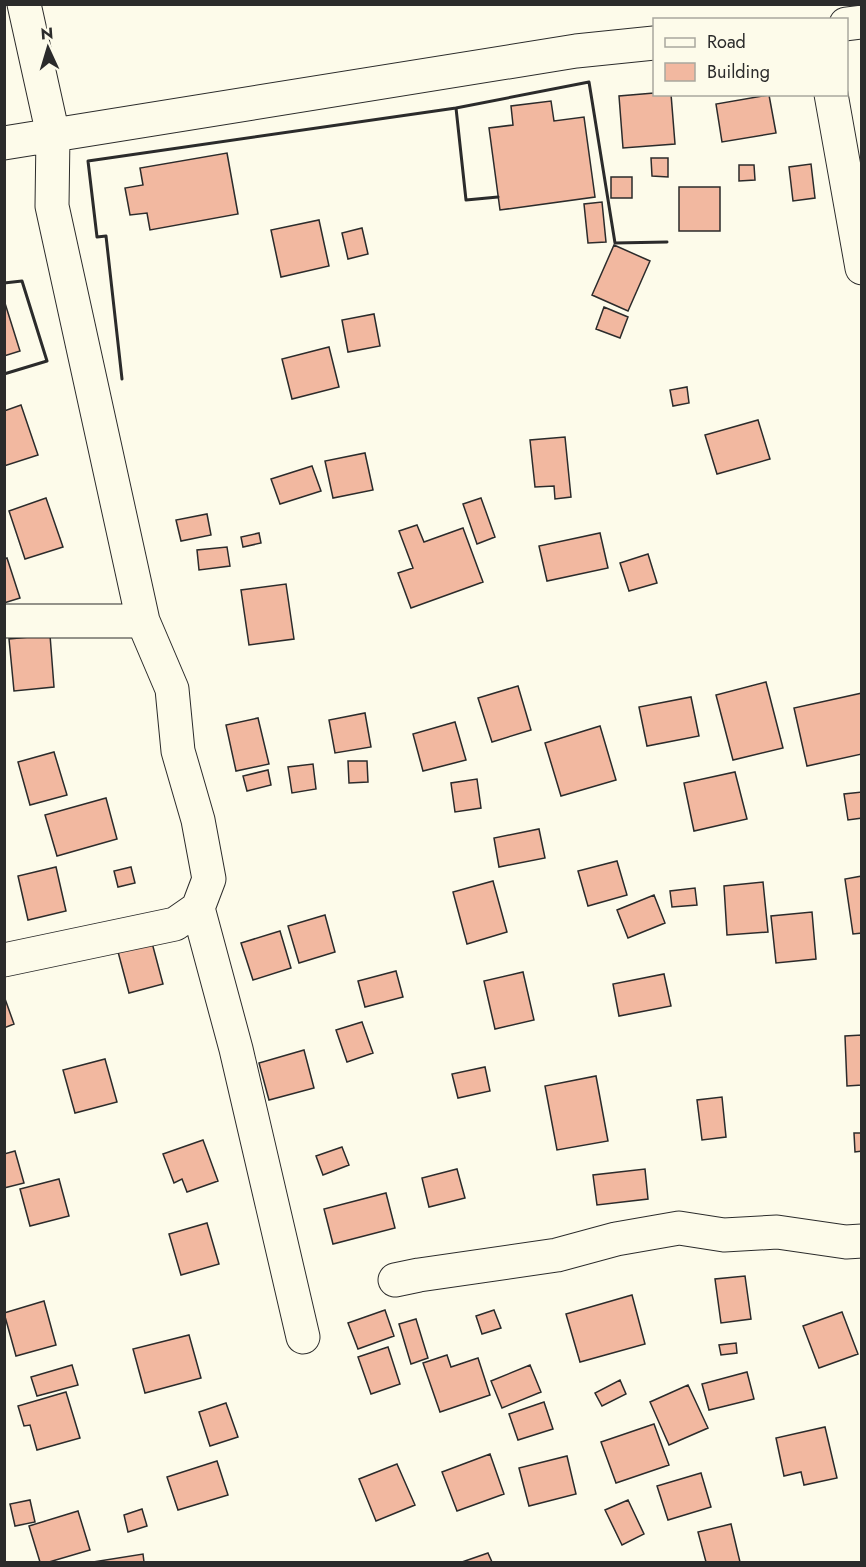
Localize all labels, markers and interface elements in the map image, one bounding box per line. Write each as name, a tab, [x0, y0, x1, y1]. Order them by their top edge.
north arrow	[18, 18, 78, 78]
legend	[653, 18, 848, 96]
text: N	[40, 22, 54, 45]
text: Road	[707, 29, 746, 55]
text: Building	[707, 59, 770, 85]

